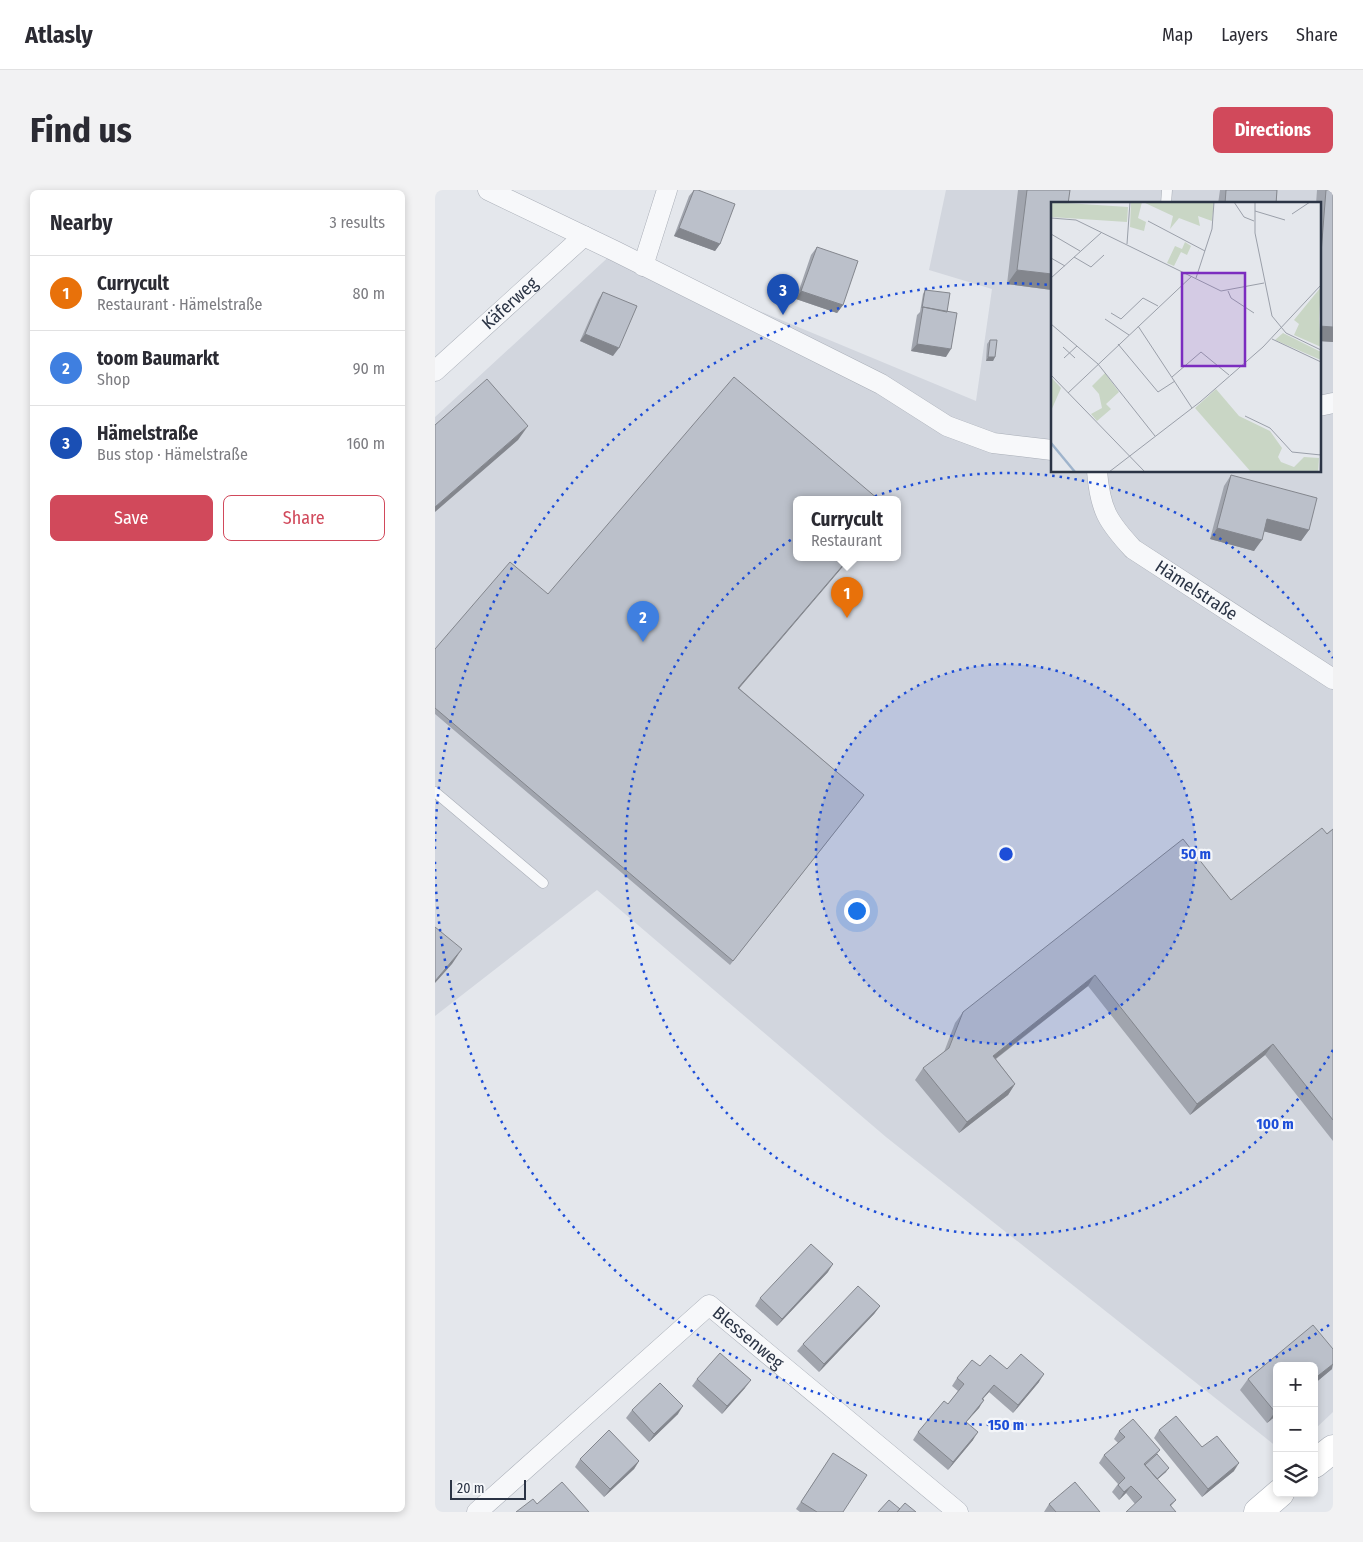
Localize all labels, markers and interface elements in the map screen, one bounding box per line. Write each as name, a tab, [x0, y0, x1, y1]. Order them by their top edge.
text: Atlasly	[25, 21, 93, 49]
text: Map	[1162, 24, 1193, 46]
text: Layers	[1221, 24, 1268, 46]
text: Share	[1296, 24, 1338, 46]
button: Directions	[1213, 107, 1333, 153]
text: Find us	[30, 109, 132, 151]
inset map	[1051, 202, 1321, 472]
text: Nearby	[50, 210, 112, 236]
text: 3 results	[329, 213, 385, 232]
text: Currycult	[97, 272, 169, 295]
street label: Käferweg	[477, 272, 543, 334]
pin: 3	[767, 274, 799, 315]
text: 1	[63, 284, 69, 303]
text: 80 m	[353, 284, 385, 303]
text: Restaurant · Hämelstraße	[97, 295, 262, 314]
text: toom Baumarkt	[97, 347, 219, 370]
text: 2	[62, 359, 70, 378]
text: 90 m	[353, 359, 385, 378]
text: Shop	[97, 370, 130, 389]
text: Hämelstraße	[97, 422, 198, 445]
text: 3	[62, 434, 70, 453]
text: 160 m	[346, 434, 385, 453]
text: Bus stop · Hämelstraße	[97, 445, 248, 464]
button: Save	[50, 495, 213, 541]
button: Share	[223, 495, 385, 541]
popup	[793, 496, 901, 561]
text: Currycult	[811, 508, 883, 531]
text: Restaurant	[811, 531, 882, 550]
street label: Hämelstraße	[1151, 555, 1242, 625]
pin: 1	[831, 577, 863, 618]
pin: 2	[627, 601, 659, 642]
centre of rings	[997, 845, 1015, 863]
text: 50 m	[1181, 845, 1211, 863]
your location	[844, 898, 870, 924]
text: 100 m	[1256, 1115, 1294, 1133]
street label: Blessenweg	[708, 1302, 789, 1374]
map controls	[1273, 1362, 1318, 1497]
button: +	[1273, 1362, 1318, 1407]
button: −	[1273, 1407, 1318, 1452]
text: 150 m	[988, 1416, 1024, 1434]
button: layers	[1273, 1452, 1318, 1497]
scale bar	[450, 1477, 526, 1500]
text: 20 m	[457, 1480, 485, 1497]

